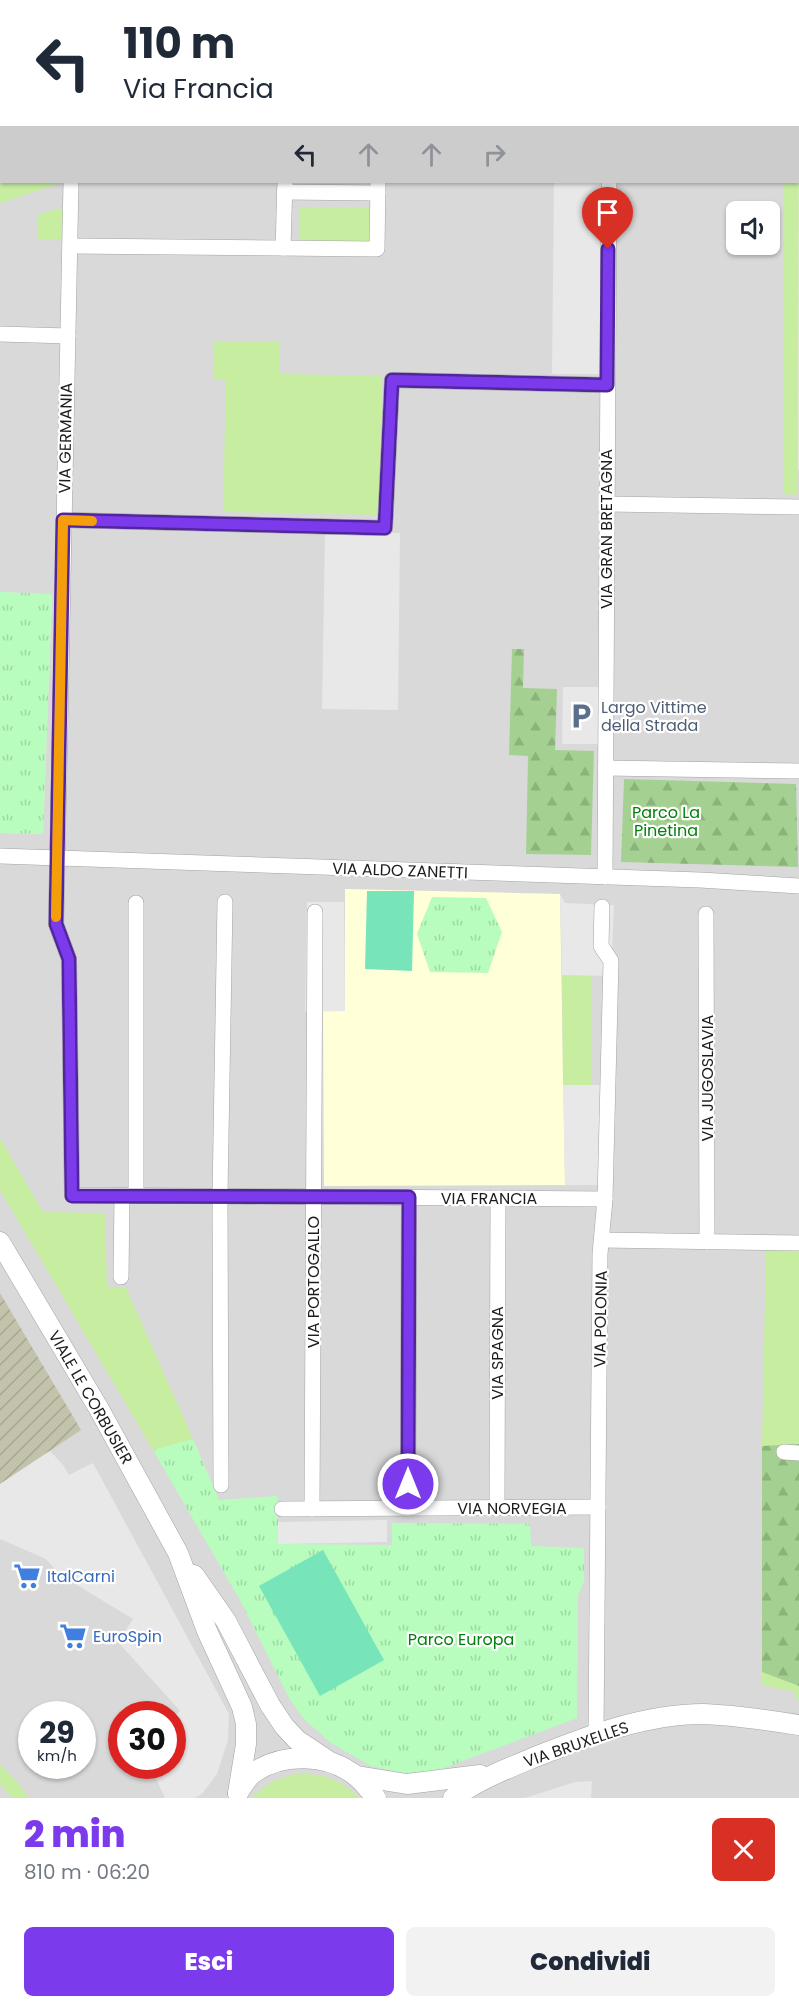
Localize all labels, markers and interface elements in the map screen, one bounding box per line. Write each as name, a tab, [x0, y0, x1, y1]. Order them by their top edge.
text: 110 m	[123, 14, 235, 73]
icon: left	[24, 24, 102, 102]
text: Via Francia	[123, 70, 274, 107]
icon: left	[289, 138, 322, 171]
icon: ahead	[352, 138, 385, 171]
icon: ahead	[415, 138, 448, 171]
icon: right	[478, 138, 511, 171]
pin	[582, 187, 633, 249]
icon: arrive	[591, 196, 624, 229]
map controls	[726, 201, 780, 255]
button: sound	[726, 201, 780, 255]
street label: VIA GERMANIA	[53, 382, 78, 494]
street label: VIA GRAN BRETAGNA	[595, 449, 618, 609]
place label: Largo Vittime della Strada	[601, 696, 707, 737]
parking icon: Largo Vittime della Strada	[566, 701, 596, 731]
park label: Parco La Pinetina	[632, 801, 700, 842]
street label: VIA ALDO ZANETTI	[332, 857, 468, 884]
street label: VIA JUGOSLAVIA	[696, 1014, 719, 1141]
street label: VIA FRANCIA	[441, 1187, 538, 1210]
street label: VIA PORTOGALLO	[302, 1216, 325, 1348]
street label: VIA POLONIA	[588, 1270, 613, 1368]
street label: VIA SPAGNA	[486, 1306, 509, 1400]
street label: VIALE LE CORBUSIER	[43, 1326, 138, 1468]
position arrow	[376, 1452, 440, 1516]
street label: VIA NORVEGIA	[457, 1497, 567, 1520]
supermarket icon: ItalCarni	[12, 1561, 42, 1591]
place label: ItalCarni	[47, 1565, 115, 1588]
supermarket icon: EuroSpin	[58, 1621, 88, 1651]
place label: EuroSpin	[93, 1625, 162, 1648]
park label: Parco Europa	[408, 1628, 514, 1651]
speed limit sign: 30	[108, 1701, 186, 1779]
text: 29	[39, 1711, 75, 1754]
street label: VIA BRUXELLES	[521, 1716, 632, 1773]
text: km/h	[37, 1745, 77, 1766]
text: 2 min	[24, 1809, 126, 1860]
button: close	[712, 1818, 775, 1881]
text: 810 m · 06:20	[24, 1858, 150, 1886]
button: Esci	[24, 1927, 394, 1996]
button: Condividi	[406, 1927, 775, 1996]

